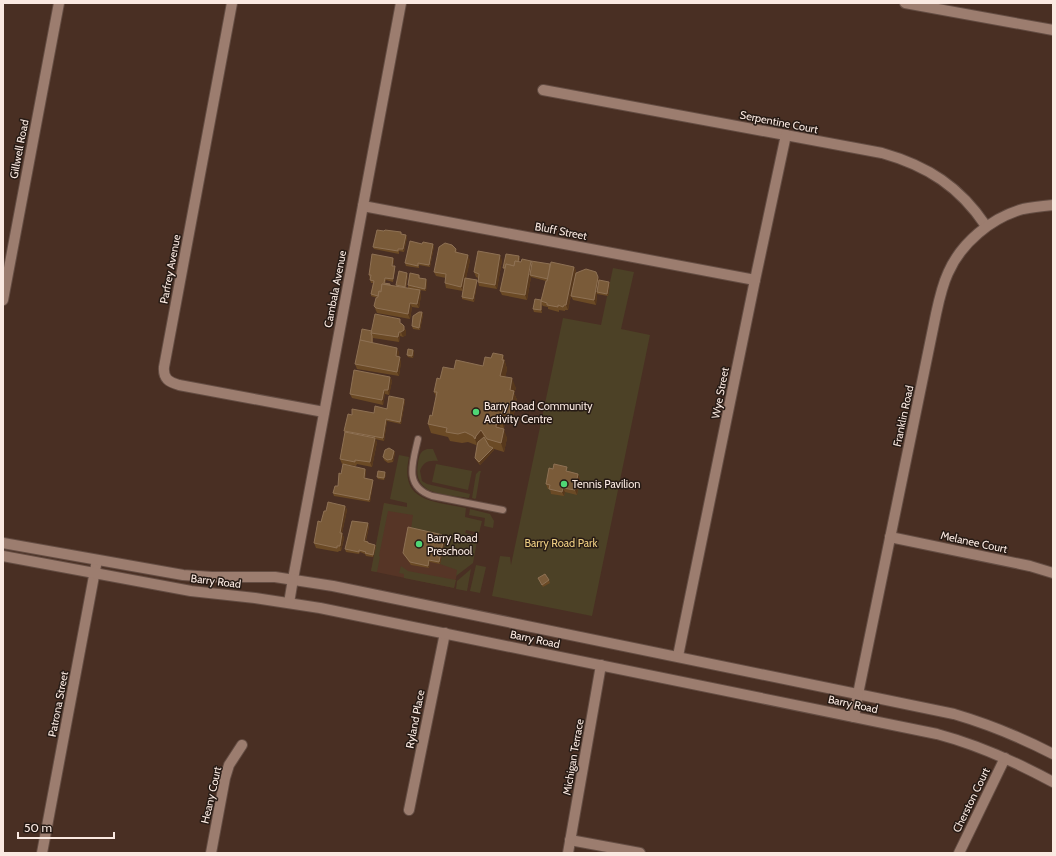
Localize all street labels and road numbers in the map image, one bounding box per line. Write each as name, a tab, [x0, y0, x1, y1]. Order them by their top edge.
street label: Serpentine Court	[739, 108, 820, 136]
street label: Gillwell Road	[6, 118, 32, 180]
street label: Bluff Street	[534, 219, 589, 243]
street label: Parfrey Avenue	[156, 233, 184, 305]
street label: Cambala Avenue	[321, 249, 349, 329]
street label: Wye Street	[708, 366, 732, 420]
street label: Franklin Road	[890, 384, 916, 448]
street label: Melanee Court	[939, 528, 1009, 556]
street label: Barry Road	[190, 571, 242, 591]
street label: Barry Road	[509, 627, 561, 651]
street label: Patrona Street	[45, 670, 71, 738]
street label: Ryland Place	[402, 688, 428, 749]
street label: Barry Road	[827, 692, 879, 716]
street label: Michigan Terrace	[559, 717, 587, 796]
street label: Heany Court	[198, 765, 224, 825]
street label: Cherston Court	[949, 765, 993, 835]

